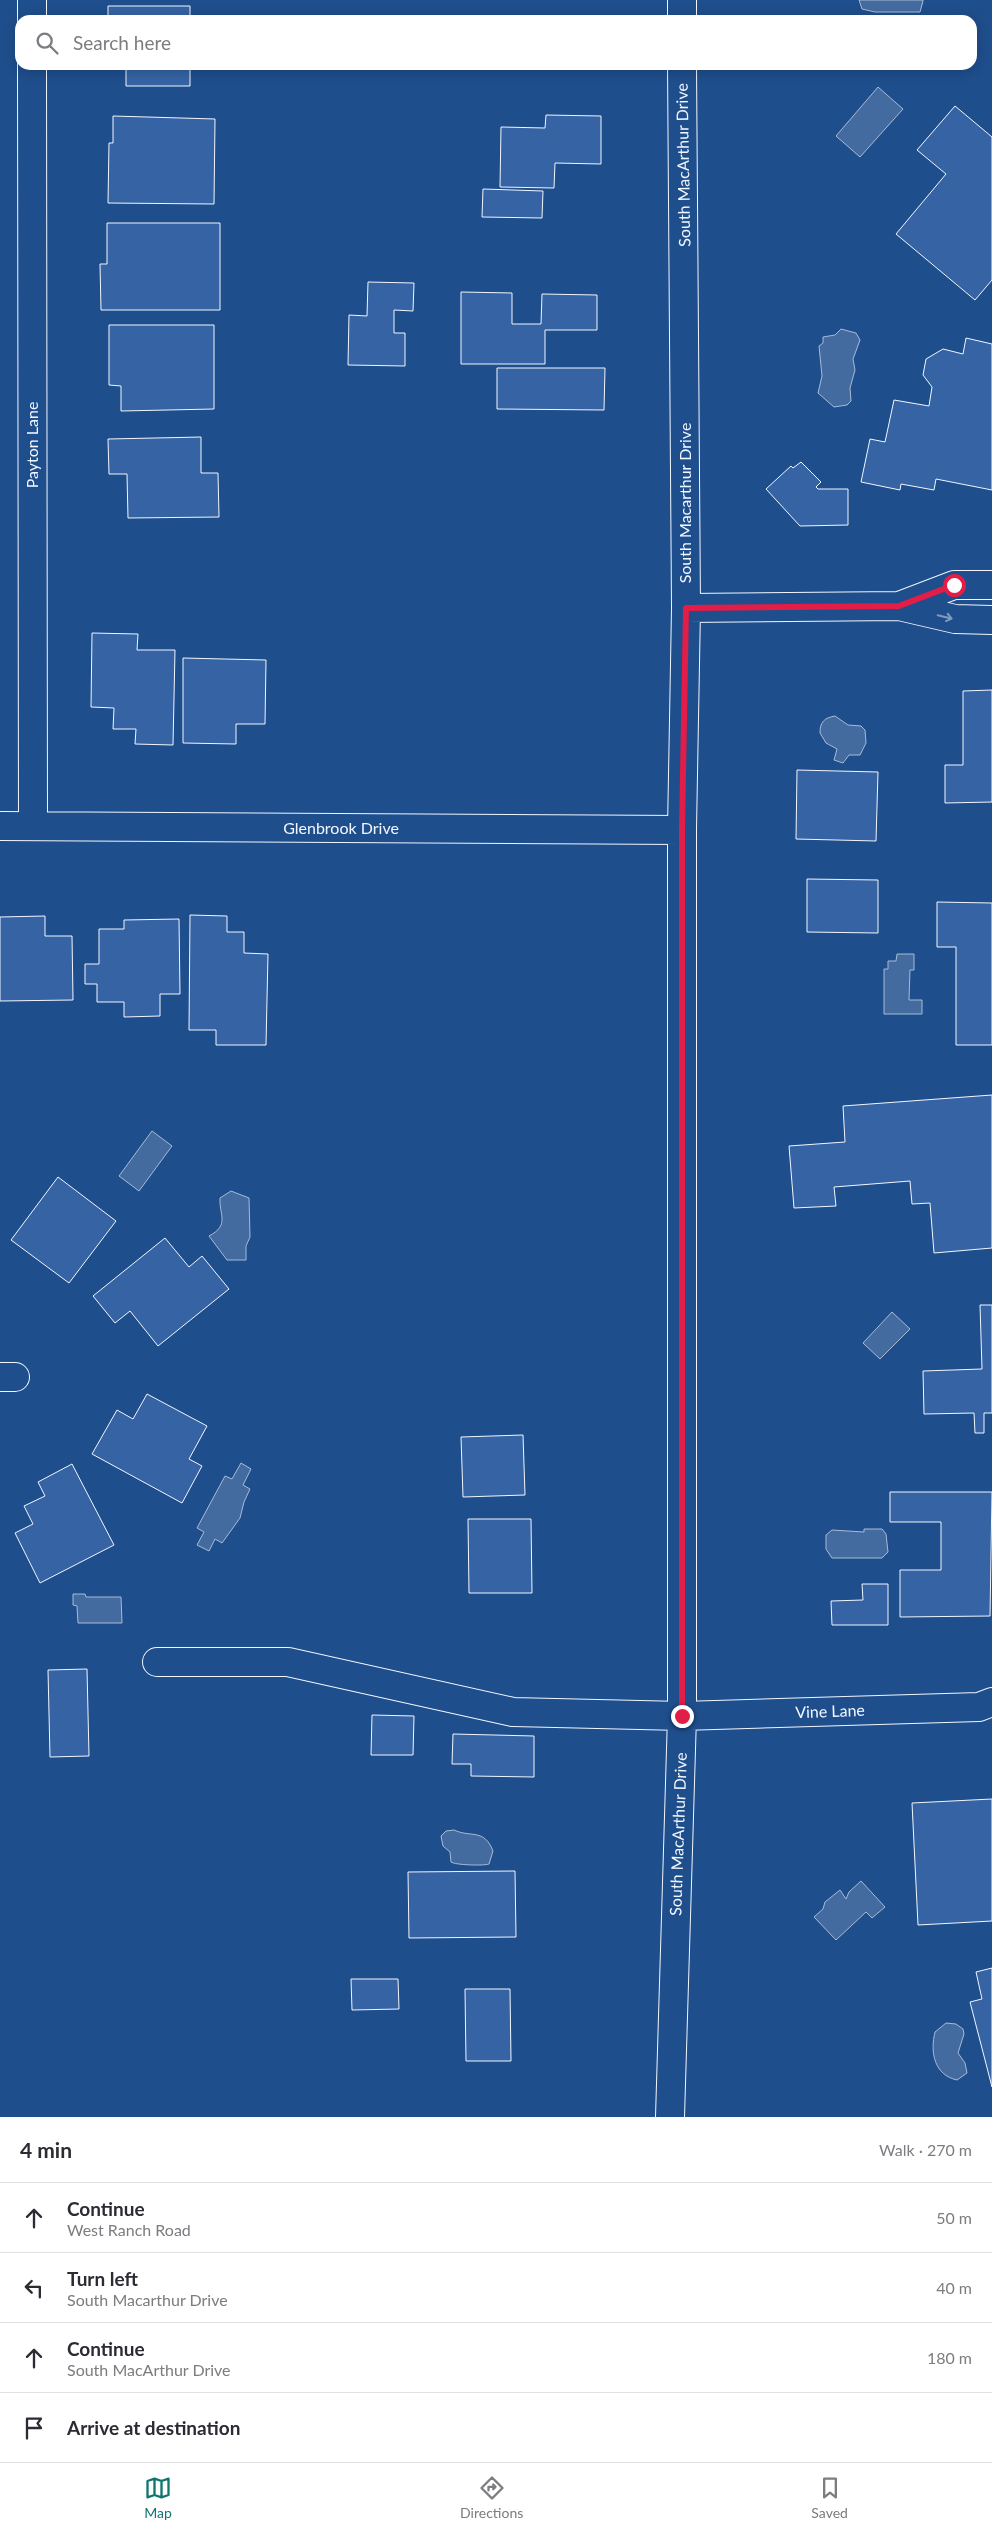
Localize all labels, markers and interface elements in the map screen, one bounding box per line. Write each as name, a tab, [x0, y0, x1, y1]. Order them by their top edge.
search box	[15, 15, 977, 70]
icon: search	[33, 29, 61, 57]
text: Search here	[73, 31, 171, 54]
street label: South MacArthur Drive	[672, 83, 693, 247]
street label: Payton Lane	[22, 402, 41, 488]
street label: South Macarthur Drive	[675, 423, 694, 583]
route start	[943, 574, 966, 597]
one-way arrow	[936, 613, 952, 622]
street label: Glenbrook Drive	[283, 818, 399, 837]
street label: Vine Lane	[795, 1700, 865, 1721]
route end	[671, 1705, 694, 1728]
street label: South MacArthur Drive	[665, 1752, 690, 1916]
text: 4 min	[20, 2137, 72, 2162]
text: Walk · 270 m	[879, 2140, 972, 2159]
text: Continue	[67, 2197, 145, 2220]
icon: ahead	[20, 2204, 48, 2232]
text: 50 m	[936, 2208, 972, 2227]
text: West Ranch Road	[67, 2220, 191, 2239]
text: Turn left	[67, 2267, 138, 2290]
icon: left	[20, 2274, 48, 2302]
text: 40 m	[936, 2278, 972, 2297]
text: South Macarthur Drive	[67, 2290, 228, 2309]
text: Continue	[67, 2337, 145, 2360]
icon: ahead	[20, 2344, 48, 2372]
text: 180 m	[927, 2348, 972, 2367]
text: South MacArthur Drive	[67, 2360, 231, 2379]
icon: arrive	[20, 2414, 48, 2442]
text: Arrive at destination	[67, 2416, 240, 2439]
tab: Map	[144, 2474, 172, 2521]
tab: Directions	[460, 2474, 523, 2521]
tab: Saved	[811, 2474, 848, 2521]

